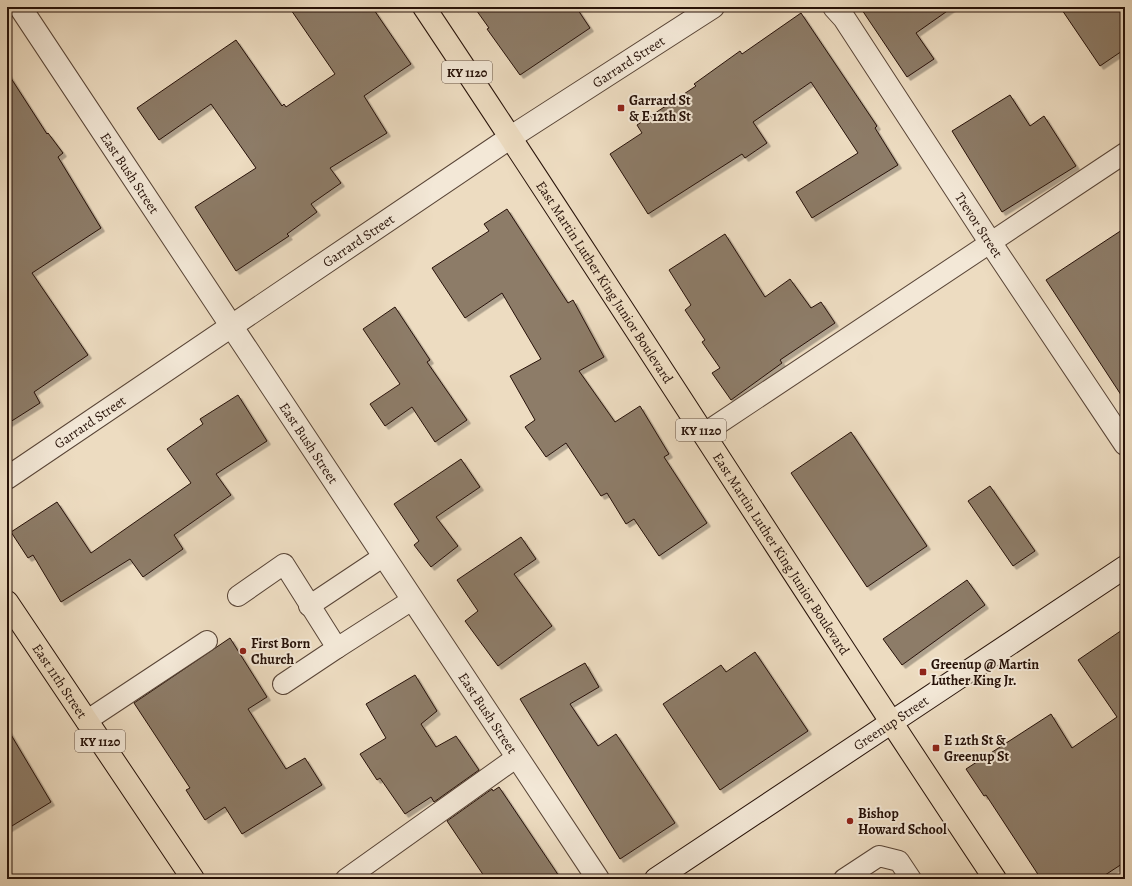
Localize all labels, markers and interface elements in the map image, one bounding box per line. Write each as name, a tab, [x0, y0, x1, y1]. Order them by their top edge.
street label: Garrard Street	[589, 31, 669, 92]
road number: KY 1120	[442, 61, 492, 83]
place label: Garrard St & E 12th St	[629, 91, 691, 126]
marker: Garrard St & E 12th St	[616, 103, 626, 113]
street label: East Bush Street	[96, 129, 164, 218]
street label: East Martin Luther King Junior Boulevard	[531, 177, 678, 387]
street label: Trevor Street	[950, 189, 1007, 262]
street label: Garrard Street	[319, 210, 398, 272]
street label: Garrard Street	[50, 391, 130, 453]
street label: East Bush Street	[275, 399, 343, 488]
road number: KY 1120	[676, 419, 726, 441]
street label: East Martin Luther King Junior Boulevard	[708, 449, 854, 659]
place label: First Born Church	[251, 634, 310, 669]
street label: East 11th Street	[28, 640, 92, 723]
marker: First Born Church	[238, 646, 248, 656]
place label: Greenup @ Martin Luther King Jr.	[931, 655, 1039, 690]
marker: Greenup @ Martin Luther King Jr.	[918, 667, 928, 677]
street label: East Bush Street	[454, 669, 522, 758]
street label: Greenup Street	[850, 691, 933, 755]
road number: KY 1120	[75, 730, 125, 752]
place label: E 12th St & Greenup St	[944, 731, 1009, 766]
marker: E 12th St & Greenup St	[931, 743, 941, 753]
place label: Bishop Howard School	[858, 804, 947, 839]
marker: Bishop Howard School	[845, 816, 855, 826]

